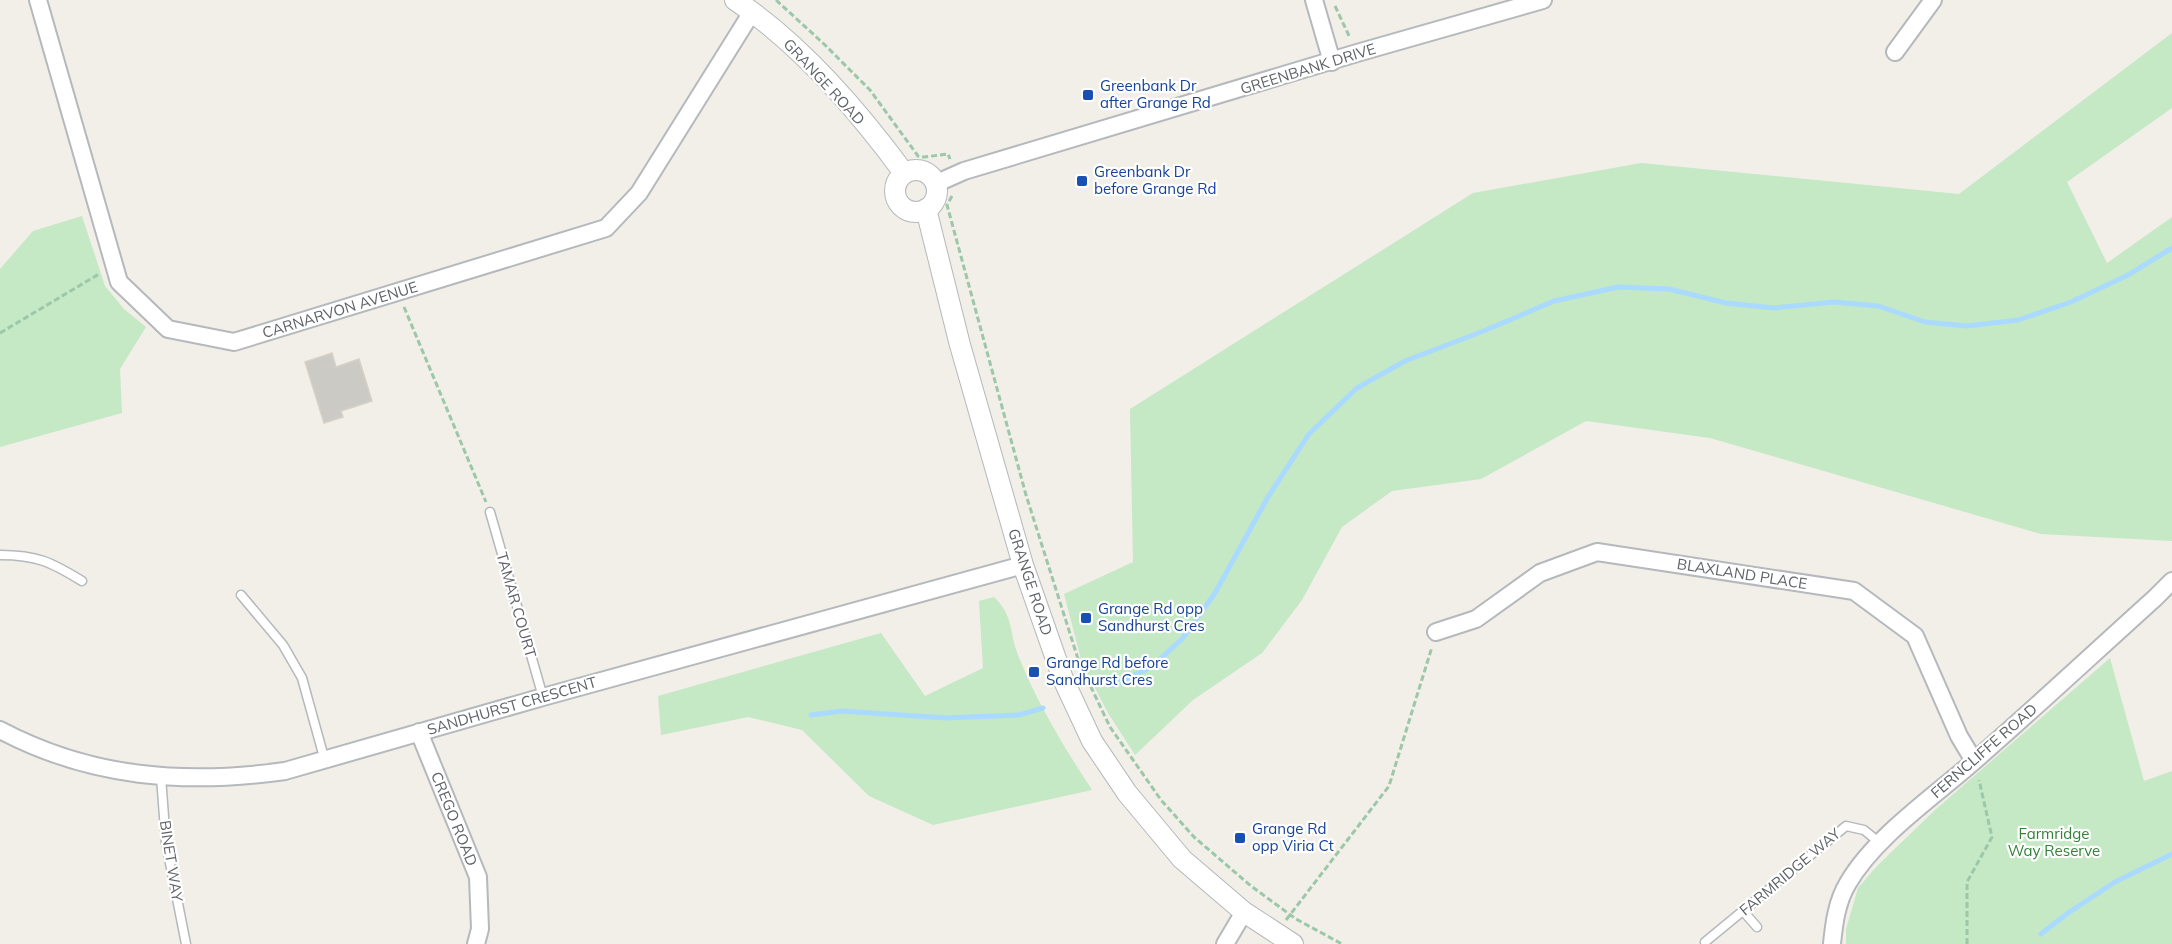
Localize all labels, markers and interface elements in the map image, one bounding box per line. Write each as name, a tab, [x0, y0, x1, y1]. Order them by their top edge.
street label: GRANGE ROAD	[780, 35, 869, 129]
street label: GREENBANK DRIVE	[1238, 39, 1378, 98]
place label: Greenbank Dr after Grange Rd	[1100, 76, 1211, 112]
marker: Greenbank Dr after Grange Rd	[1081, 88, 1095, 102]
place label: Greenbank Dr before Grange Rd	[1094, 162, 1216, 198]
marker: Greenbank Dr before Grange Rd	[1075, 174, 1089, 188]
street label: CARNARVON AVENUE	[260, 277, 420, 342]
street label: GRANGE ROAD	[1004, 526, 1057, 638]
street label: TAMAR COURT	[492, 550, 541, 660]
street label: BLAXLAND PLACE	[1676, 554, 1809, 593]
place label: Grange Rd opp Sandhurst Cres	[1098, 599, 1205, 635]
marker: Grange Rd opp Sandhurst Cres	[1079, 611, 1093, 625]
place label: Grange Rd before Sandhurst Cres	[1046, 653, 1168, 689]
marker: Grange Rd before Sandhurst Cres	[1027, 665, 1041, 679]
street label: SANDHURST CRESCENT	[425, 672, 599, 739]
street label: FERNCLIFFE ROAD	[1927, 699, 2041, 802]
street label: CREGO ROAD	[427, 769, 482, 869]
street label: BINET WAY	[156, 819, 187, 904]
place label: Grange Rd opp Viria Ct	[1252, 819, 1334, 855]
street label: FARMRIDGE WAY	[1735, 823, 1845, 919]
park label: Farmridge Way Reserve	[2008, 824, 2100, 860]
marker: Grange Rd opp Viria Ct	[1233, 831, 1247, 845]

